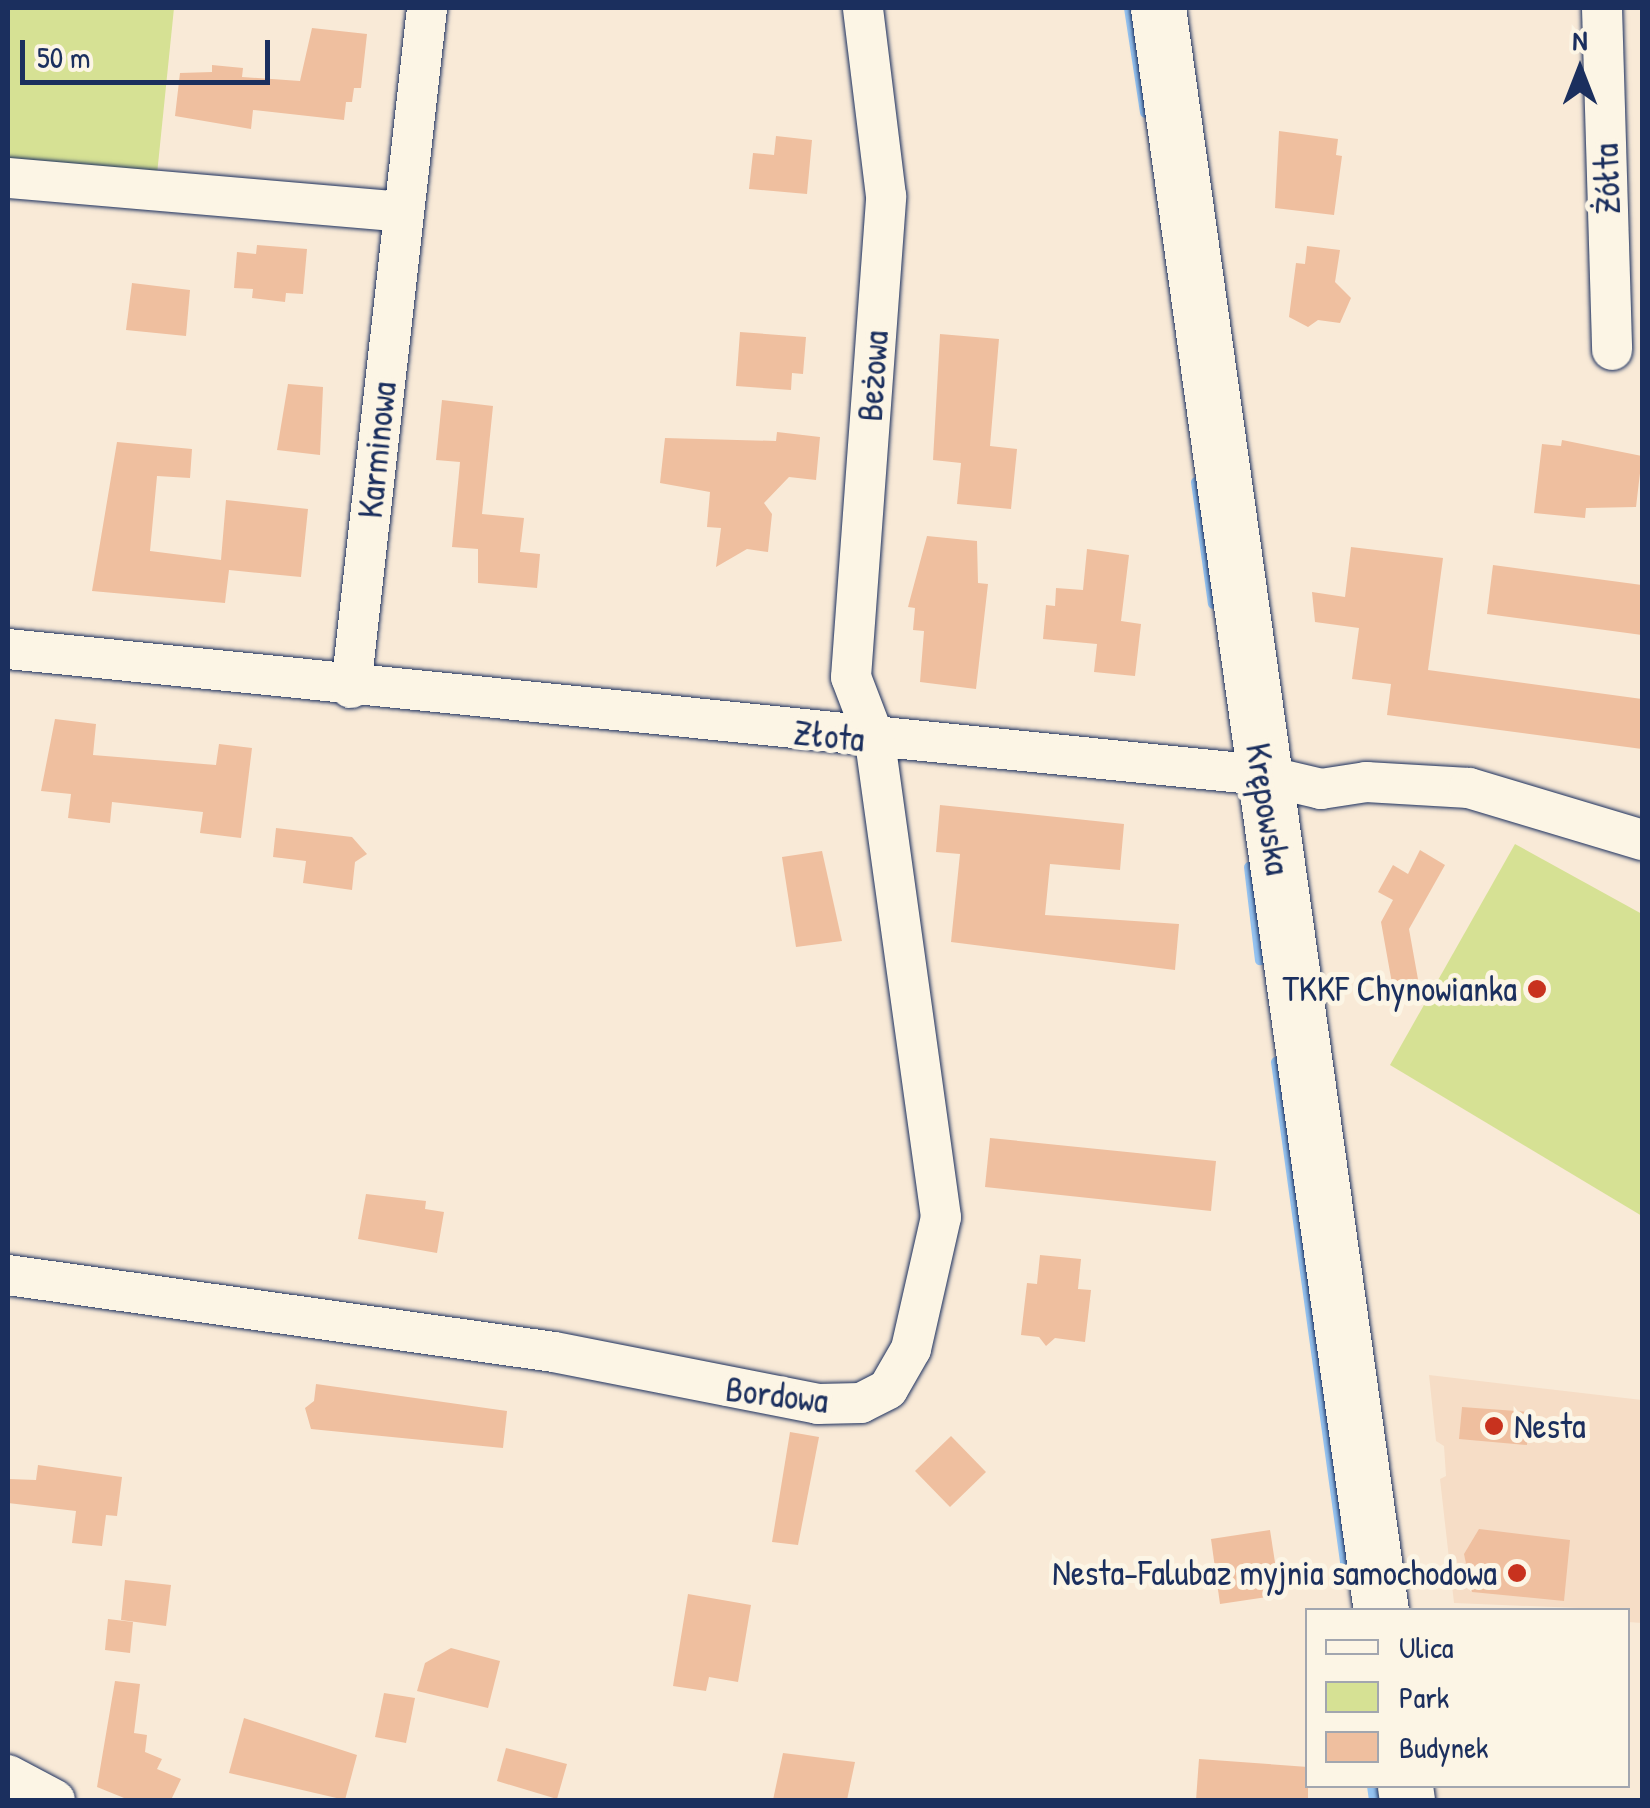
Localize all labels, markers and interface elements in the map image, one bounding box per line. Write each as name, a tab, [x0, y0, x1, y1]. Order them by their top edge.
scale bar	[25, 20, 275, 82]
north arrow	[1530, 20, 1630, 120]
text: N	[1573, 21, 1587, 59]
text: 50 m	[37, 37, 90, 77]
street label: Żółta	[1585, 143, 1629, 215]
street label: Beżowa	[849, 329, 897, 423]
street label: Karminowa	[349, 380, 405, 520]
street label: Złota	[792, 711, 866, 761]
street label: Krępowska	[1237, 740, 1299, 878]
place label: TKKF Chynowianka	[1282, 968, 1517, 1010]
marker: TKKF Chynowianka	[1526, 978, 1548, 1000]
street label: Bordowa	[723, 1368, 831, 1422]
place label: Nesta	[1514, 1405, 1586, 1447]
marker: Nesta	[1483, 1415, 1505, 1437]
place label: Nesta-Falubaz myjnia samochodowa	[1052, 1552, 1497, 1594]
marker: Nesta-Falubaz myjnia samochodowa	[1506, 1562, 1528, 1584]
legend	[1305, 1608, 1630, 1788]
text: Ulica	[1399, 1627, 1454, 1667]
text: Park	[1399, 1677, 1449, 1717]
text: Budynek	[1399, 1727, 1489, 1767]

